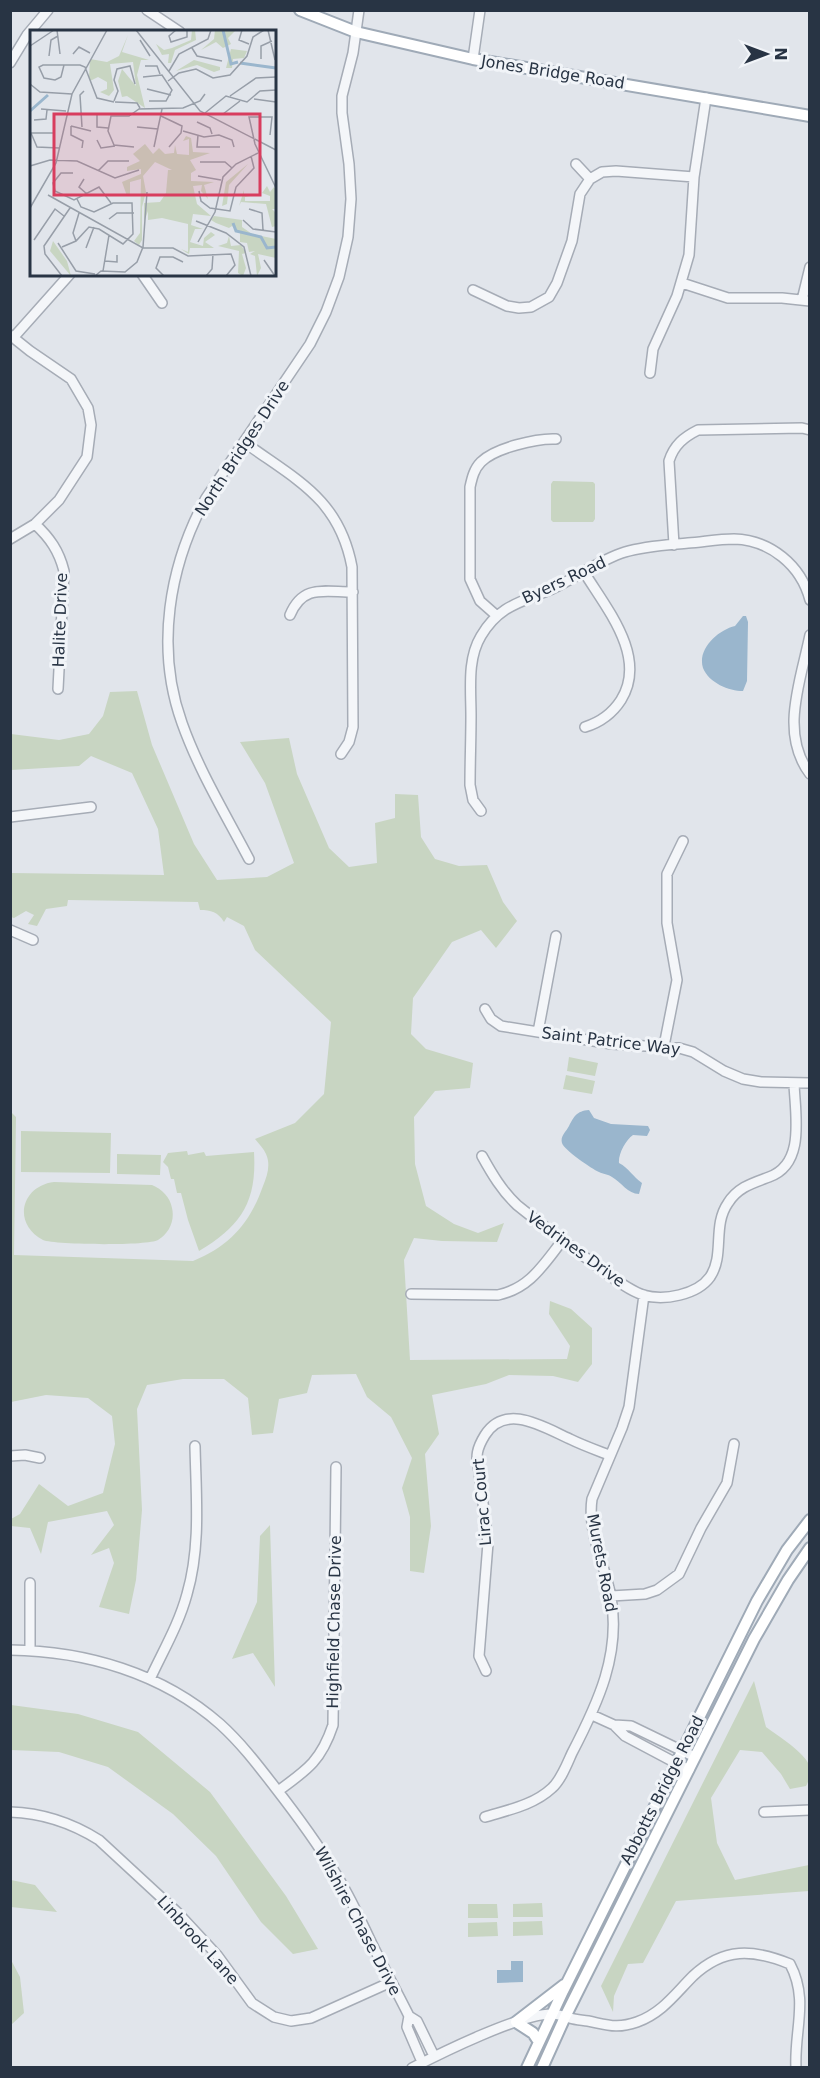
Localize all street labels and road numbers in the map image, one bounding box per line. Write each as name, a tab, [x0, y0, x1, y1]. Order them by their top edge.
street label: Jones Bridge Road	[479, 51, 626, 93]
street label: North Bridges Drive	[191, 377, 293, 519]
street label: Byers Road	[519, 552, 609, 608]
street label: Halite Drive	[49, 572, 71, 668]
street label: Saint Patrice Way	[540, 1023, 682, 1059]
street label: Vedrines Drive	[523, 1207, 629, 1291]
street label: Lirac Court	[469, 1458, 495, 1546]
street label: Murets Road	[583, 1512, 621, 1614]
street label: Highfield Chase Drive	[323, 1535, 345, 1709]
street label: Abbotts Bridge Road	[616, 1712, 708, 1868]
street label: Wilshire Chase Drive	[311, 1843, 405, 1999]
street label: Linbrook Lane	[153, 1892, 243, 1988]

